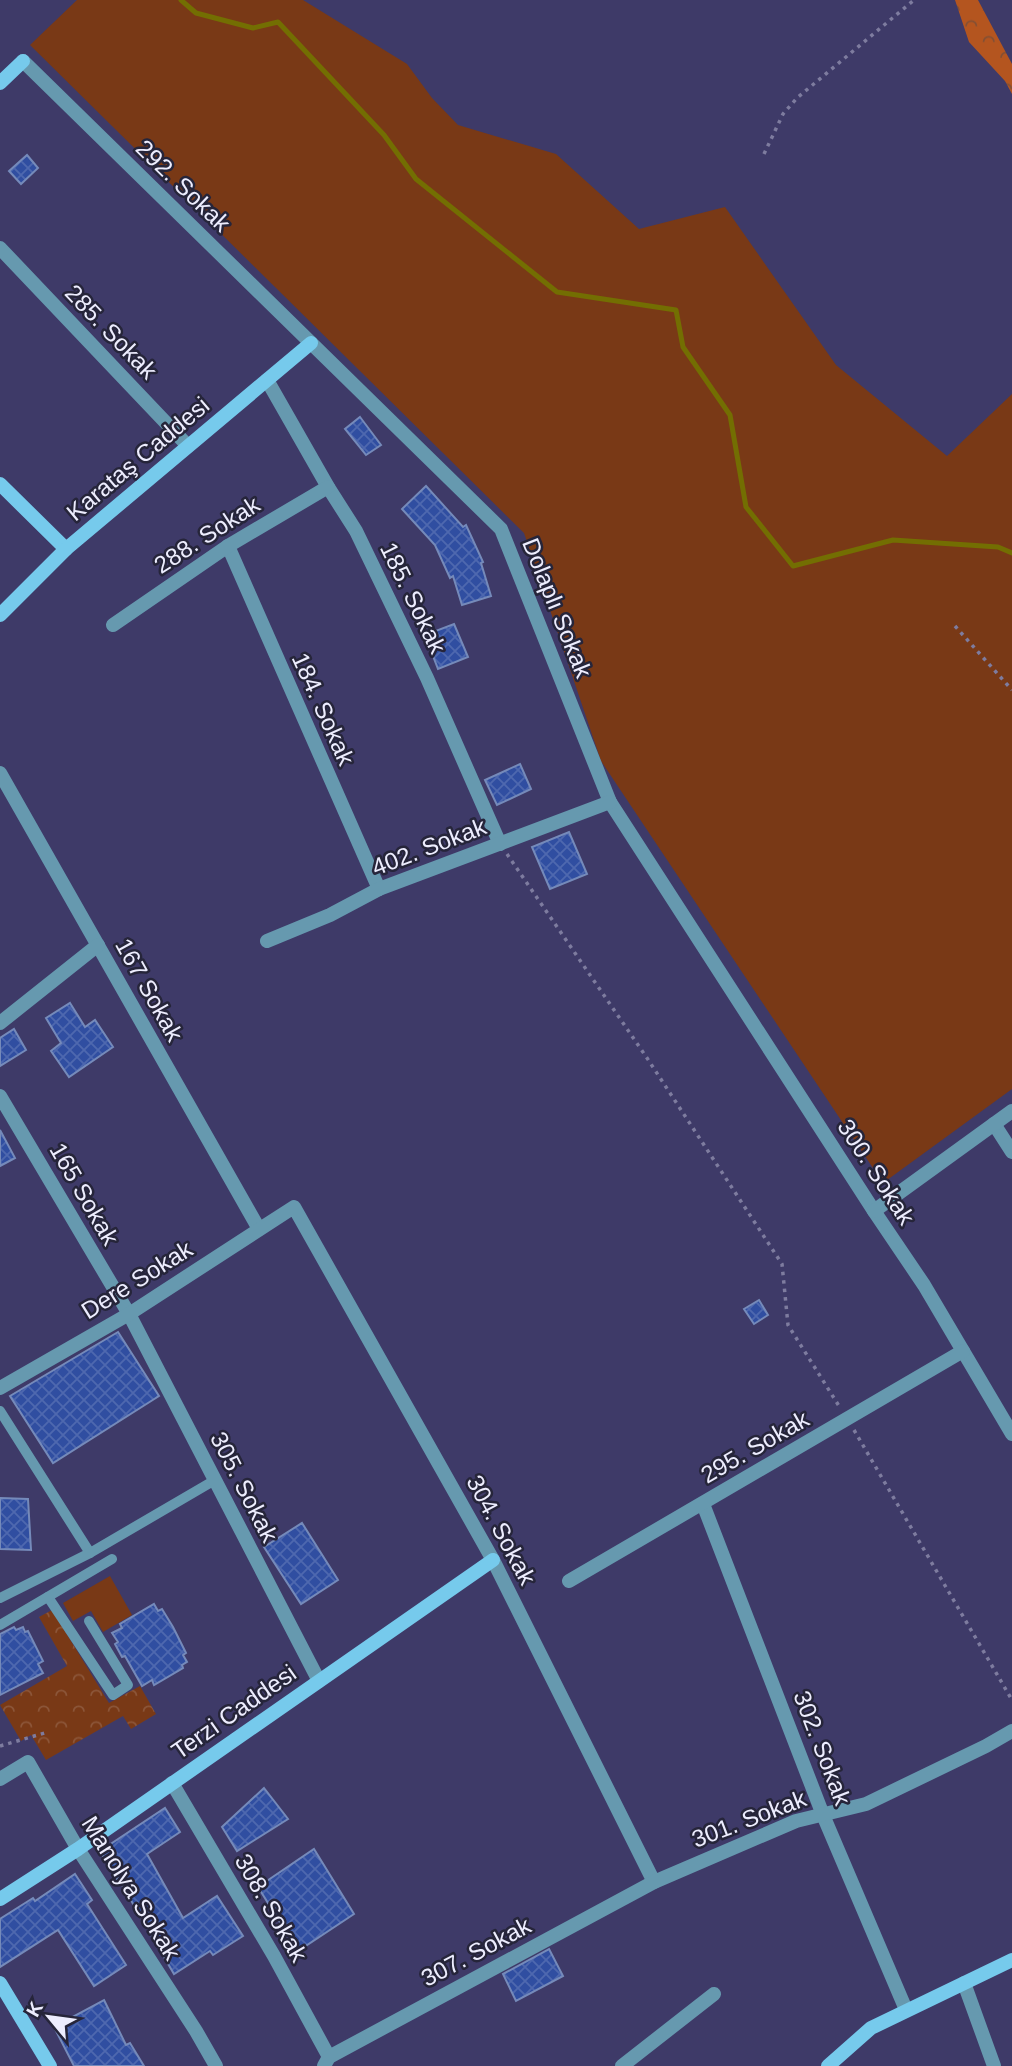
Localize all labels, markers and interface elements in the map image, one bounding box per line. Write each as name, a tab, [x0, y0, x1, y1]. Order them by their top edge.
street label: 292. Sokak	[131, 134, 237, 238]
street label: 285. Sokak	[60, 279, 163, 385]
street label: Karataş Caddesi	[61, 391, 214, 526]
street label: 288. Sokak	[149, 490, 265, 579]
street label: Dolaplı Sokak	[517, 534, 598, 682]
street label: 185. Sokak	[375, 538, 452, 659]
street label: 184. Sokak	[287, 648, 361, 770]
street label: 402. Sokak	[368, 812, 491, 881]
street label: 167 Sokak	[110, 934, 189, 1047]
street label: 300. Sokak	[832, 1114, 921, 1230]
street label: 165 Sokak	[44, 1138, 125, 1250]
street label: Dere Sokak	[76, 1234, 198, 1324]
street label: 295. Sokak	[696, 1404, 814, 1488]
street label: 305. Sokak	[205, 1427, 284, 1547]
street label: 304. Sokak	[461, 1470, 542, 1590]
street label: Terzi Caddesi	[166, 1659, 301, 1764]
street label: 302. Sokak	[788, 1687, 857, 1810]
street label: 301. Sokak	[688, 1784, 811, 1853]
street label: Manolya Sokak	[76, 1811, 187, 1965]
street label: 308. Sokak	[230, 1849, 314, 1967]
street label: 307. Sokak	[416, 1911, 536, 1992]
north arrow	[14, 1982, 84, 2052]
text: K	[22, 1998, 47, 2020]

